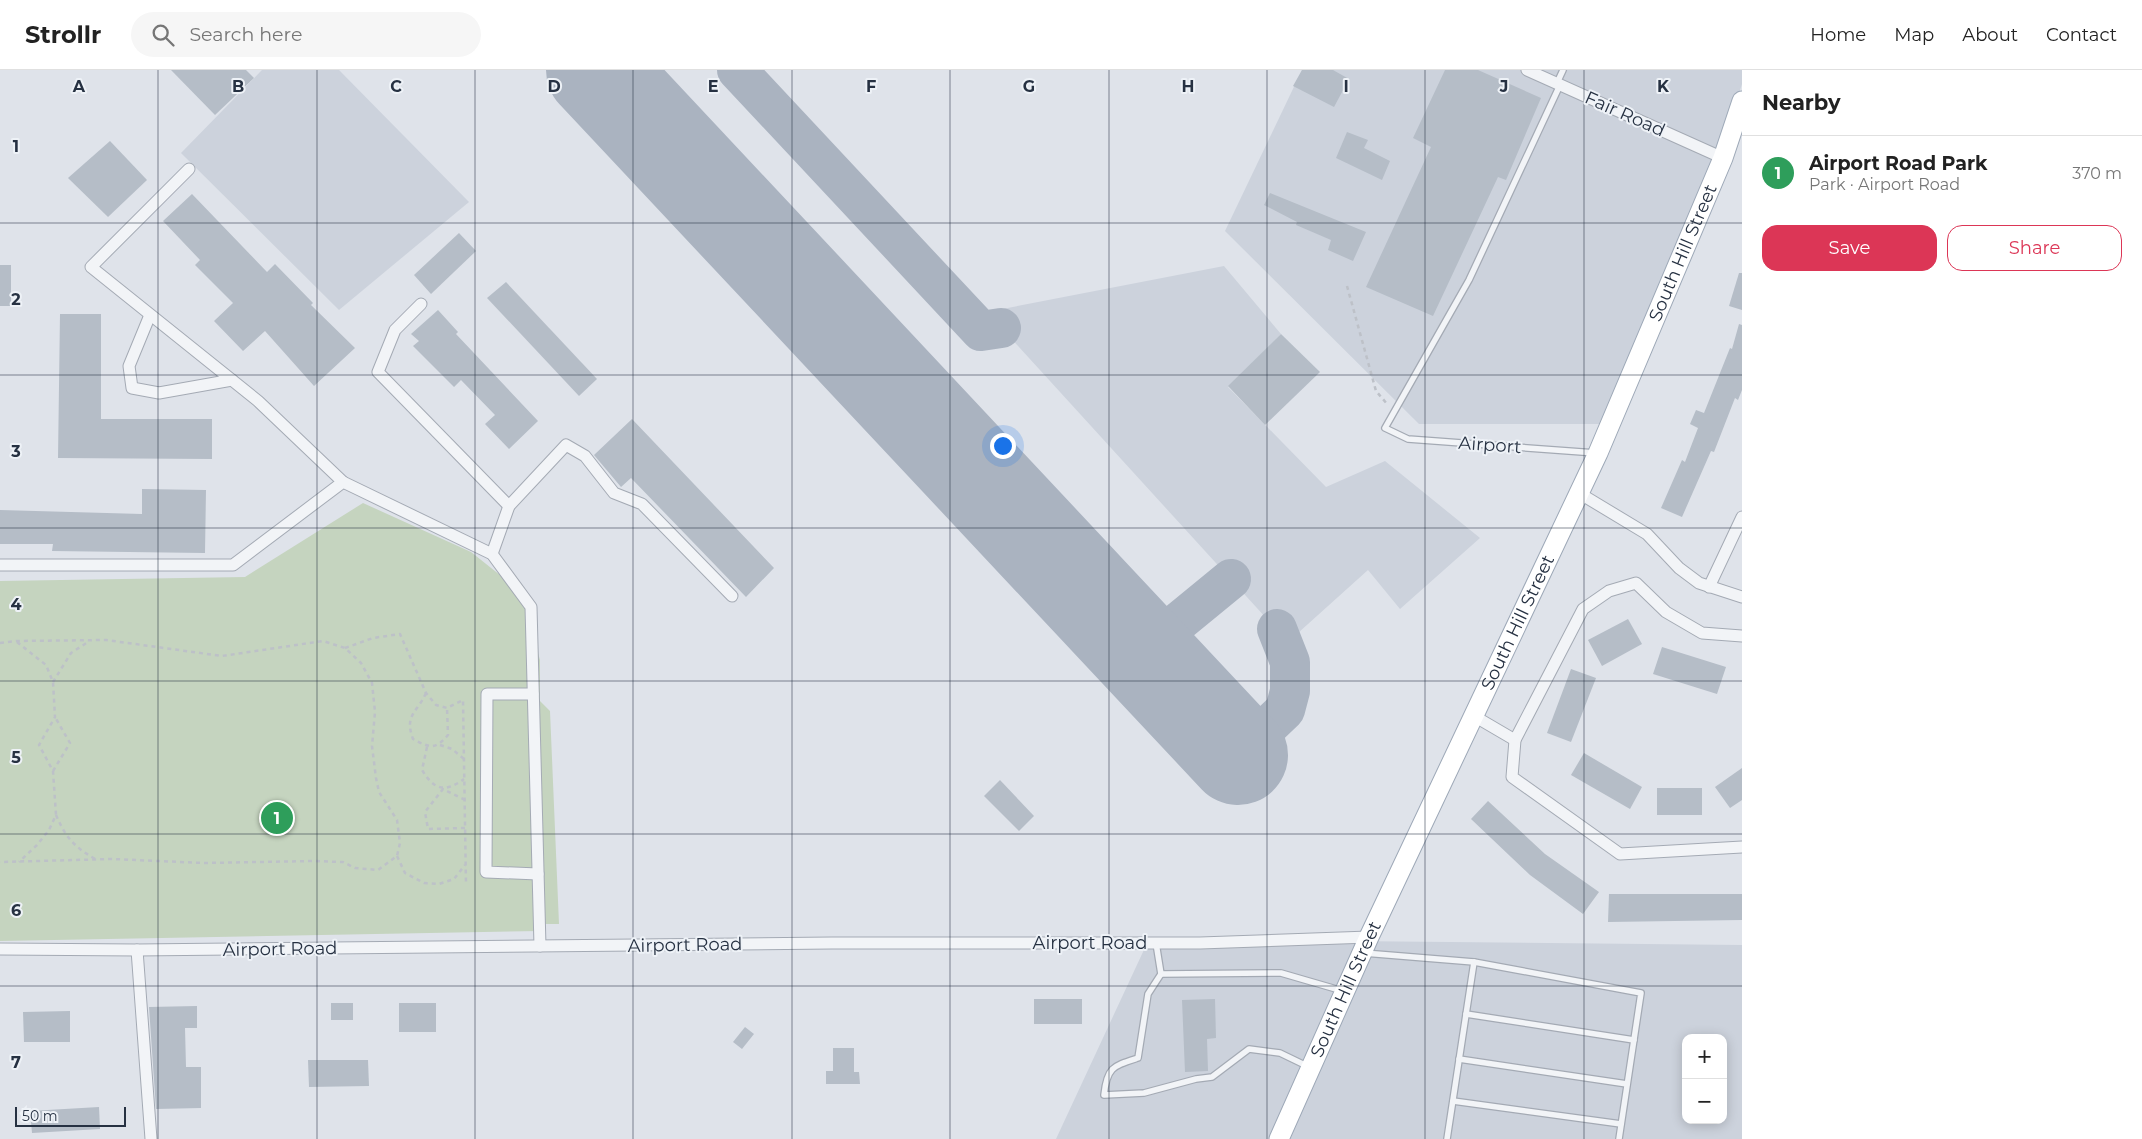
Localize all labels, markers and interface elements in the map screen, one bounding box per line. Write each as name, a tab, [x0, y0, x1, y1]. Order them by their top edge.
search box	[131, 12, 481, 57]
text: Strollr	[25, 20, 101, 49]
icon: search	[149, 21, 177, 49]
text: Search here	[189, 23, 302, 46]
text: Home	[1810, 24, 1866, 46]
text: Map	[1894, 24, 1934, 46]
text: About	[1962, 24, 2018, 46]
text: Contact	[2046, 24, 2117, 46]
text: A	[72, 77, 86, 96]
text: B	[232, 77, 244, 96]
text: C	[390, 77, 402, 96]
text: D	[547, 77, 561, 96]
text: E	[708, 77, 718, 96]
text: F	[866, 77, 876, 96]
text: G	[1023, 77, 1035, 96]
text: H	[1182, 77, 1194, 96]
text: I	[1343, 77, 1349, 96]
text: J	[1499, 77, 1508, 96]
text: K	[1657, 77, 1670, 96]
street label: Fair Road	[1581, 87, 1669, 141]
text: Nearby	[1762, 90, 1841, 115]
text: 1	[13, 137, 19, 156]
text: Airport Road Park	[1809, 152, 1988, 175]
text: 1	[1775, 164, 1781, 183]
text: 370 m	[2072, 164, 2122, 183]
text: Park · Airport Road	[1809, 175, 1960, 194]
street label: South Hill Street	[1644, 181, 1722, 325]
button: Save	[1762, 225, 1937, 271]
button: Share	[1947, 225, 2122, 271]
text: 2	[11, 290, 21, 309]
street label: Airport	[1458, 432, 1522, 458]
your location	[990, 433, 1016, 459]
text: 3	[10, 442, 21, 461]
street label: South Hill Street	[1476, 551, 1559, 694]
text: 4	[10, 595, 22, 614]
text: 5	[11, 748, 21, 767]
pin: 1	[261, 799, 293, 837]
text: 6	[11, 901, 21, 920]
street label: South Hill Street	[1306, 917, 1386, 1061]
street label: Airport Road	[1033, 932, 1147, 954]
street label: Airport Road	[627, 933, 743, 957]
street label: Airport Road	[222, 937, 338, 961]
map controls	[1682, 1034, 1727, 1124]
button: +	[1682, 1034, 1727, 1079]
text: 7	[11, 1053, 21, 1072]
button: −	[1682, 1079, 1727, 1124]
scale bar	[15, 1104, 126, 1127]
text: 50 m	[22, 1107, 58, 1125]

